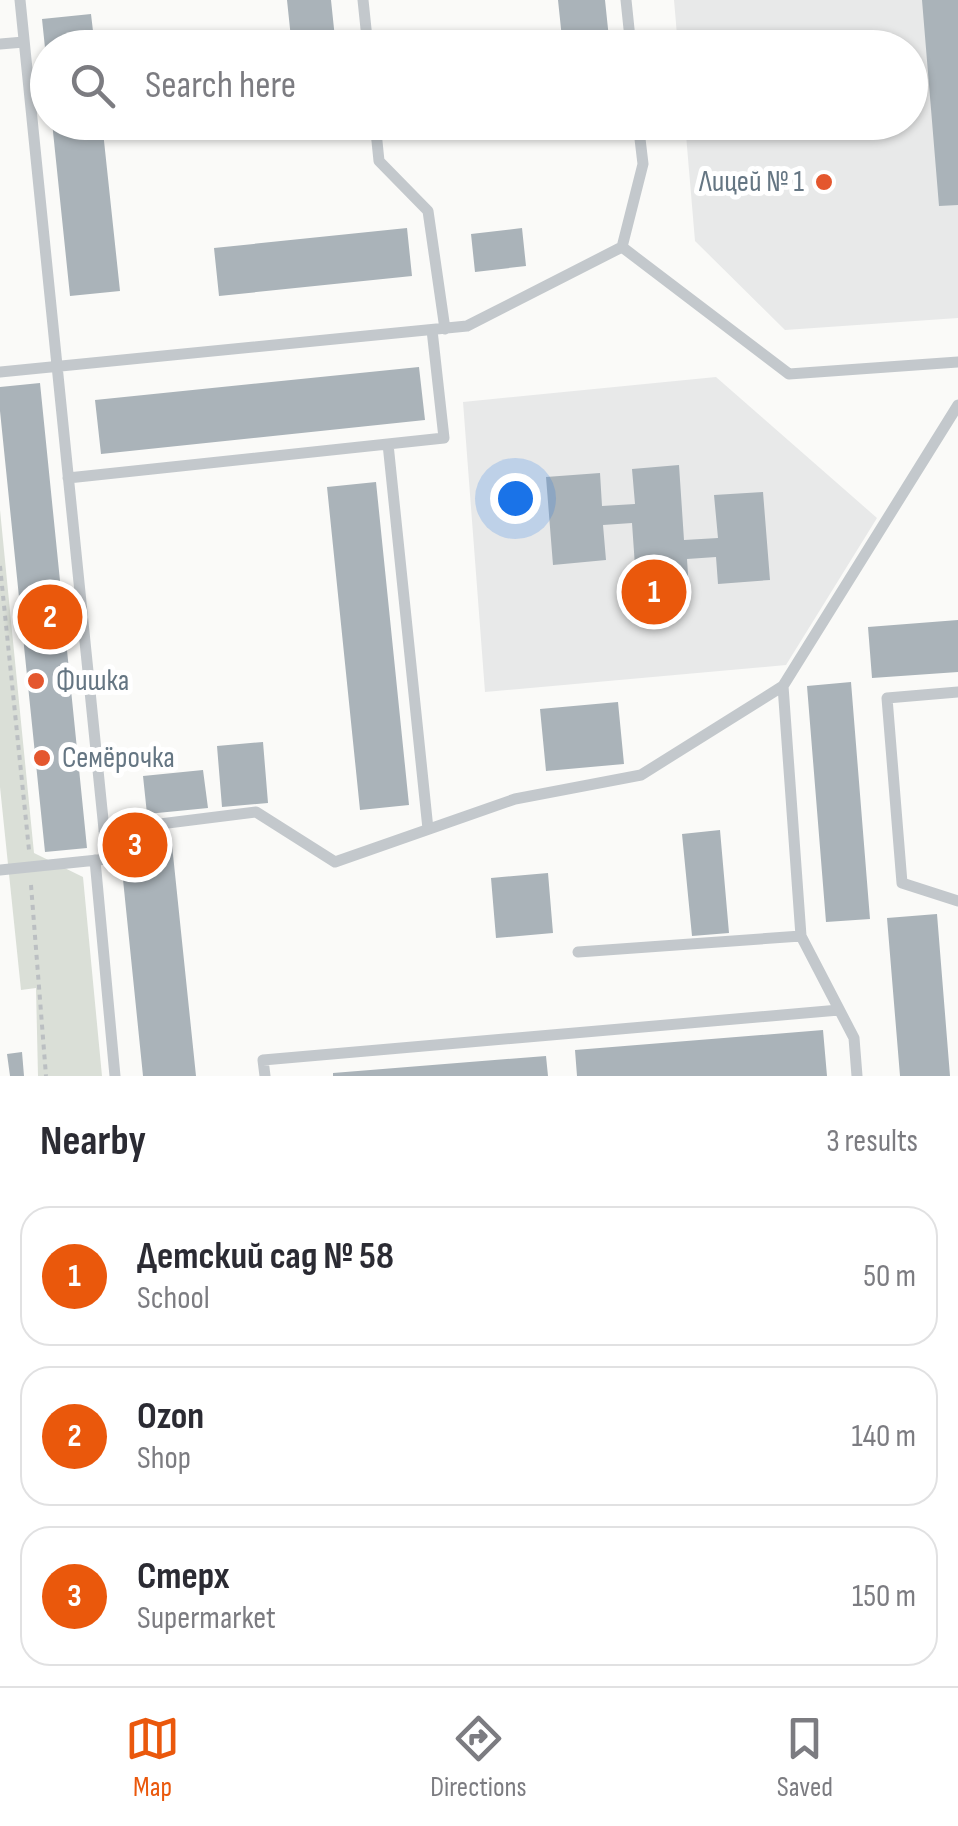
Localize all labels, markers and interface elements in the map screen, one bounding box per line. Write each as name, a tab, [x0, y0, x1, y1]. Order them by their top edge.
search box	[30, 30, 928, 140]
icon: search	[65, 58, 120, 113]
text: Search here	[145, 63, 296, 108]
place label: Лицей № 1	[698, 164, 804, 200]
marker: Лицей № 1	[813, 171, 835, 193]
your location	[490, 473, 541, 524]
pin: 1	[622, 554, 686, 630]
pin: 2	[18, 580, 82, 654]
place label: Фишка	[56, 663, 129, 699]
marker: Фишка	[25, 670, 47, 692]
place label: Семёрочка	[62, 740, 175, 776]
marker: Семёрочка	[31, 747, 53, 769]
pin: 3	[102, 808, 168, 882]
text: Nearby	[40, 1116, 146, 1167]
text: 3 results	[826, 1122, 918, 1161]
text: Детский сад № 58	[137, 1234, 394, 1279]
text: 1	[68, 1257, 81, 1296]
text: 50 m	[863, 1257, 916, 1296]
text: School	[137, 1279, 210, 1318]
text: Ozon	[137, 1394, 204, 1439]
text: 2	[67, 1417, 82, 1456]
text: 140 m	[852, 1417, 916, 1456]
text: Shop	[137, 1439, 191, 1478]
text: Стерх	[137, 1554, 230, 1599]
text: 3	[67, 1577, 82, 1616]
text: 150 m	[852, 1577, 916, 1616]
text: Supermarket	[137, 1599, 276, 1638]
tab: Map	[125, 1711, 180, 1804]
tab: Directions	[430, 1711, 527, 1804]
tab: Saved	[777, 1711, 833, 1804]

